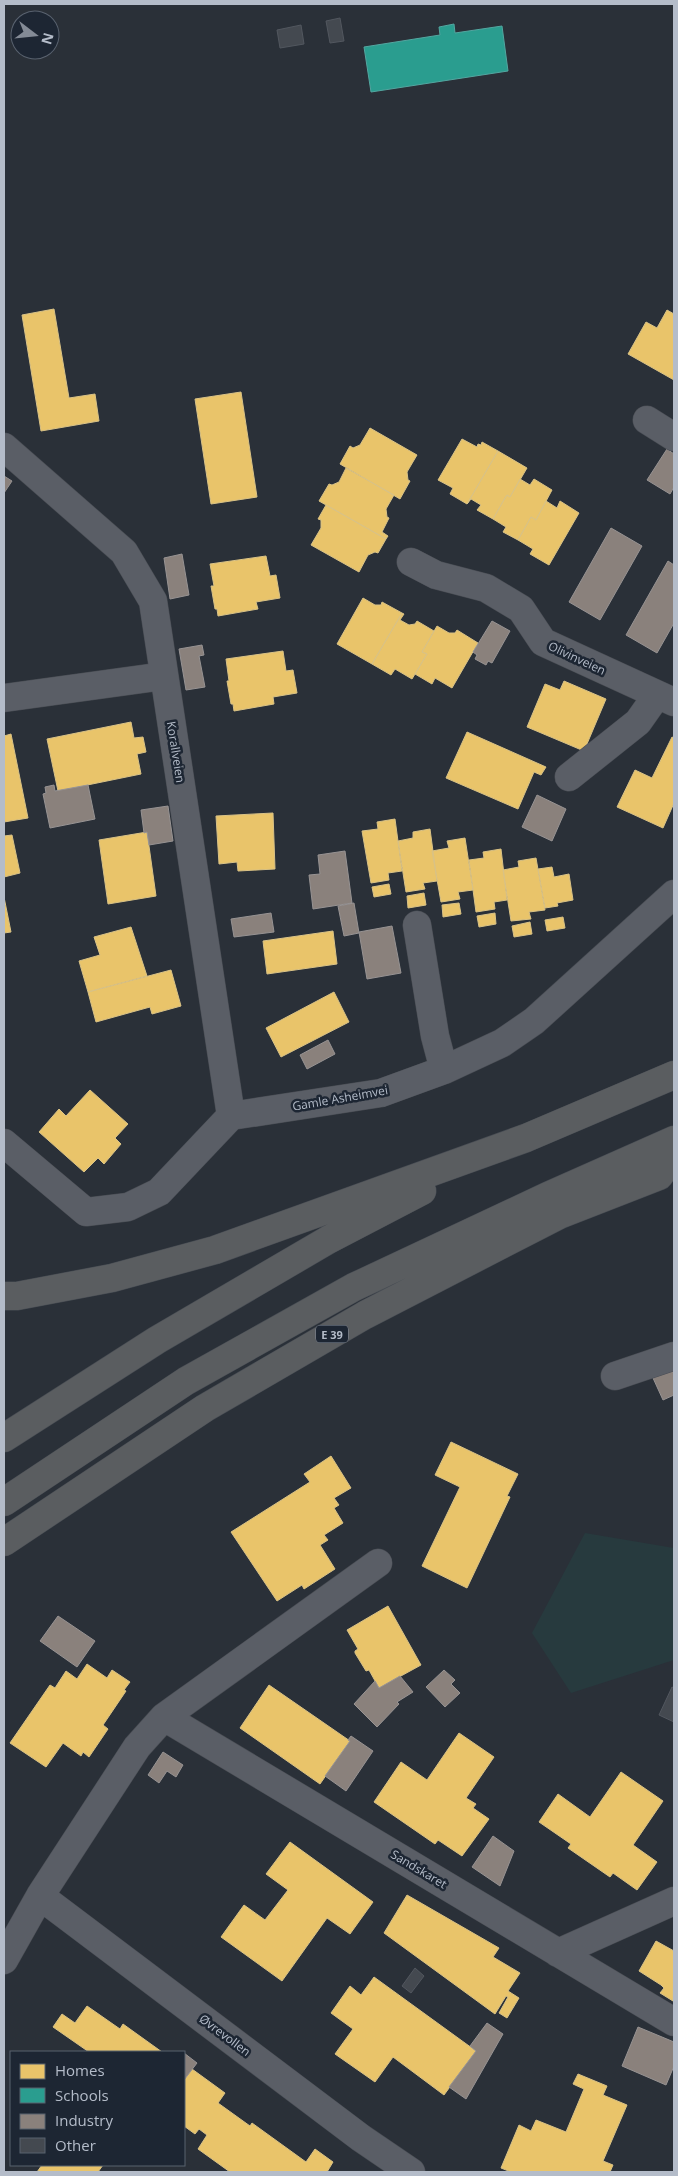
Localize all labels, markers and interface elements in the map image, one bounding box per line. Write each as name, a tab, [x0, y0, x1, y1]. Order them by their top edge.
north arrow	[10, 10, 60, 60]
text: N	[37, 31, 59, 47]
street label: Olivinveien	[545, 637, 609, 679]
street label: Korallveien	[163, 720, 189, 784]
street label: Gamle Asheimvei	[291, 1081, 389, 1115]
road number: E 39	[316, 1326, 348, 1342]
street label: Sandskaret	[388, 1846, 450, 1892]
street label: Øvrevollen	[196, 2010, 254, 2060]
legend	[10, 2051, 185, 2166]
text: Homes	[55, 2060, 105, 2080]
text: Schools	[55, 2085, 109, 2105]
text: Industry	[55, 2110, 113, 2130]
text: Other	[55, 2135, 96, 2155]

